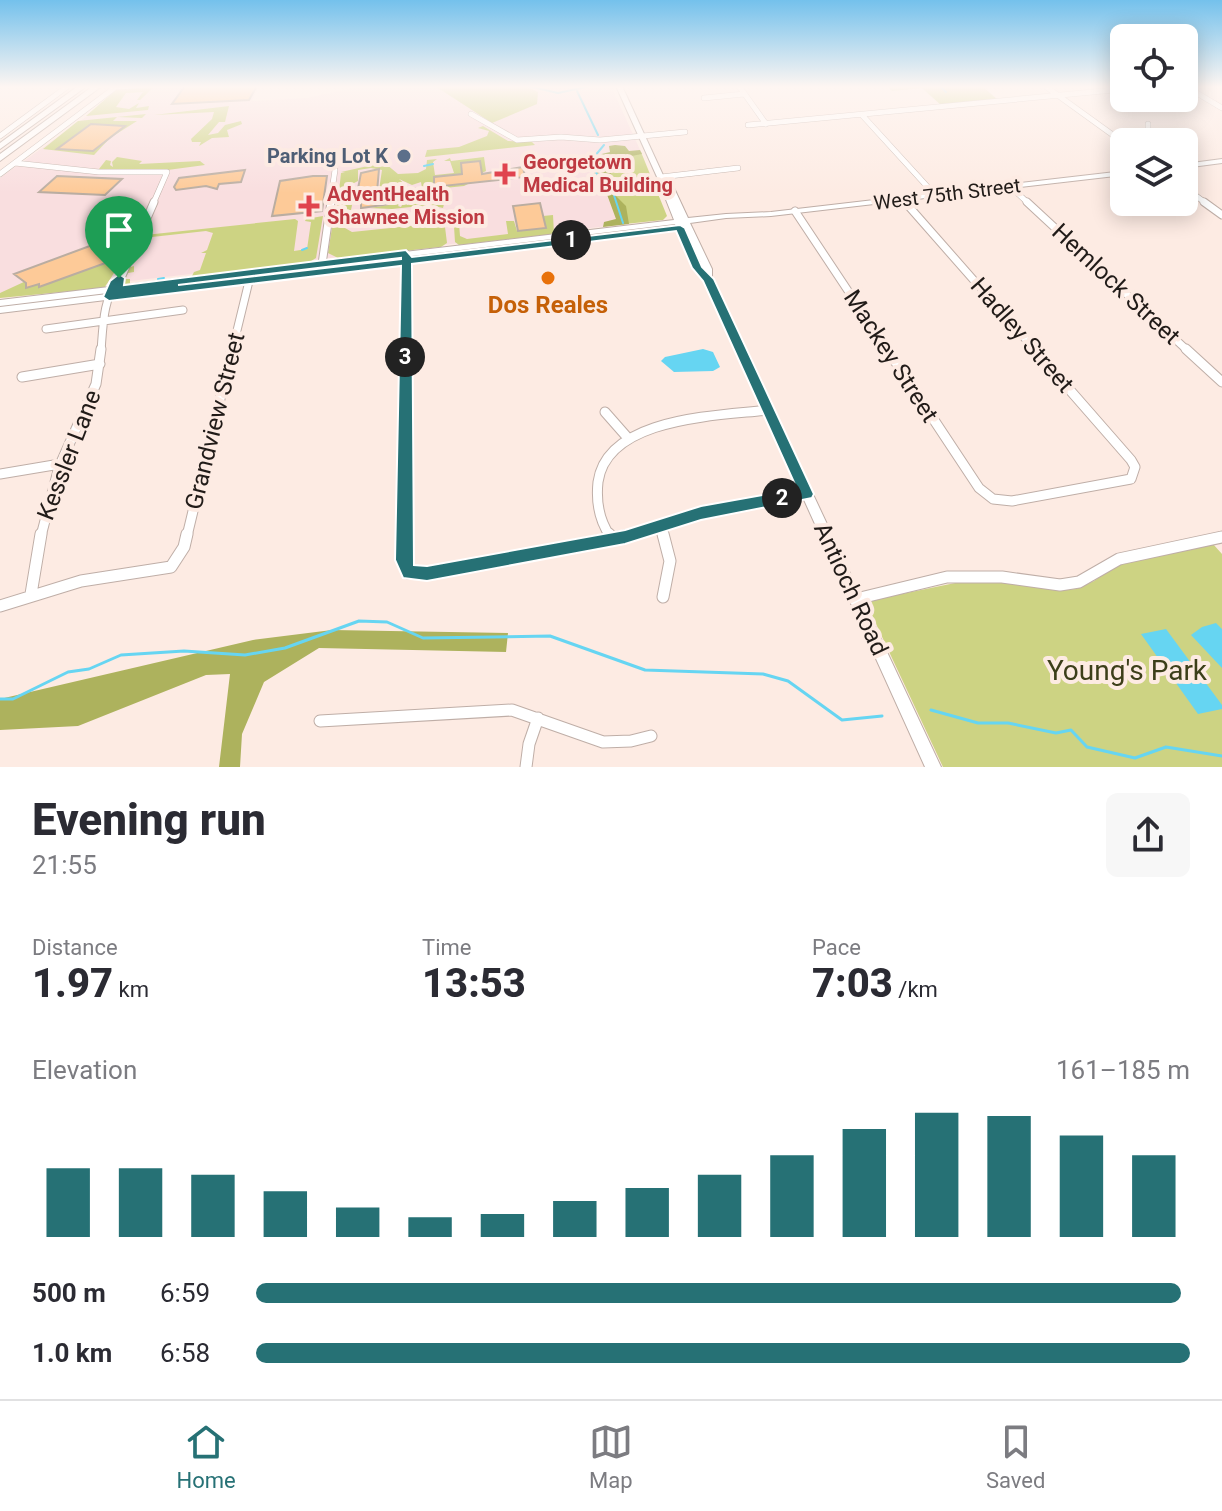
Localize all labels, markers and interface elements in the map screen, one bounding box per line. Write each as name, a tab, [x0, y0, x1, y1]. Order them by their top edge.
map controls	[1110, 24, 1198, 216]
button: locate	[1110, 24, 1198, 112]
button: layers	[1110, 128, 1198, 216]
place label: Parking Lot K	[267, 144, 388, 168]
marker: Parking Lot K	[395, 147, 413, 165]
place label: Georgetown Medical Building	[523, 150, 673, 197]
marker: Georgetown Medical Building	[494, 163, 516, 185]
street label: West 75th Street	[872, 173, 1022, 215]
place label: AdventHealth Shawnee Mission	[327, 182, 485, 229]
marker: AdventHealth Shawnee Mission	[298, 195, 320, 217]
pin	[85, 196, 153, 278]
icon: arrive	[97, 208, 141, 252]
street label: Hemlock Street	[1046, 218, 1186, 350]
pin: 1	[551, 220, 591, 260]
text: 1	[565, 227, 577, 252]
marker: Dos Reales	[539, 269, 557, 287]
street label: Hadley Street	[965, 272, 1079, 398]
street label: Mackey Street	[838, 285, 944, 427]
place label: Dos Reales	[488, 291, 608, 319]
street label: Grandview Street	[179, 329, 251, 512]
pin: 3	[385, 337, 425, 377]
text: 3	[399, 344, 411, 369]
street label: Kessler Lane	[31, 386, 107, 524]
pin: 2	[762, 478, 802, 518]
text: 2	[776, 485, 788, 510]
street label: Antioch Road	[808, 518, 894, 660]
park label: Young's Park	[1047, 654, 1208, 687]
button: share	[1106, 793, 1190, 877]
text: Evening run	[32, 794, 266, 846]
text: 21:55	[32, 850, 97, 880]
text: Distance	[32, 935, 118, 960]
text: Time	[422, 935, 471, 960]
text: Pace	[812, 935, 861, 960]
text: 1.97	[32, 960, 113, 1007]
text: 13:53	[422, 960, 526, 1007]
text: 7:03	[812, 960, 893, 1007]
text: km	[113, 977, 149, 1002]
text: /km	[893, 977, 938, 1002]
text: Elevation	[32, 1055, 137, 1085]
text: 161–185 m	[1056, 1055, 1190, 1085]
text: 500 m	[32, 1278, 106, 1308]
text: 6:59	[160, 1278, 210, 1308]
text: 1.0 km	[32, 1338, 112, 1368]
text: 6:58	[160, 1338, 210, 1368]
tab: Home	[177, 1420, 236, 1493]
tab: Map	[589, 1420, 633, 1493]
tab: Saved	[986, 1420, 1045, 1493]

